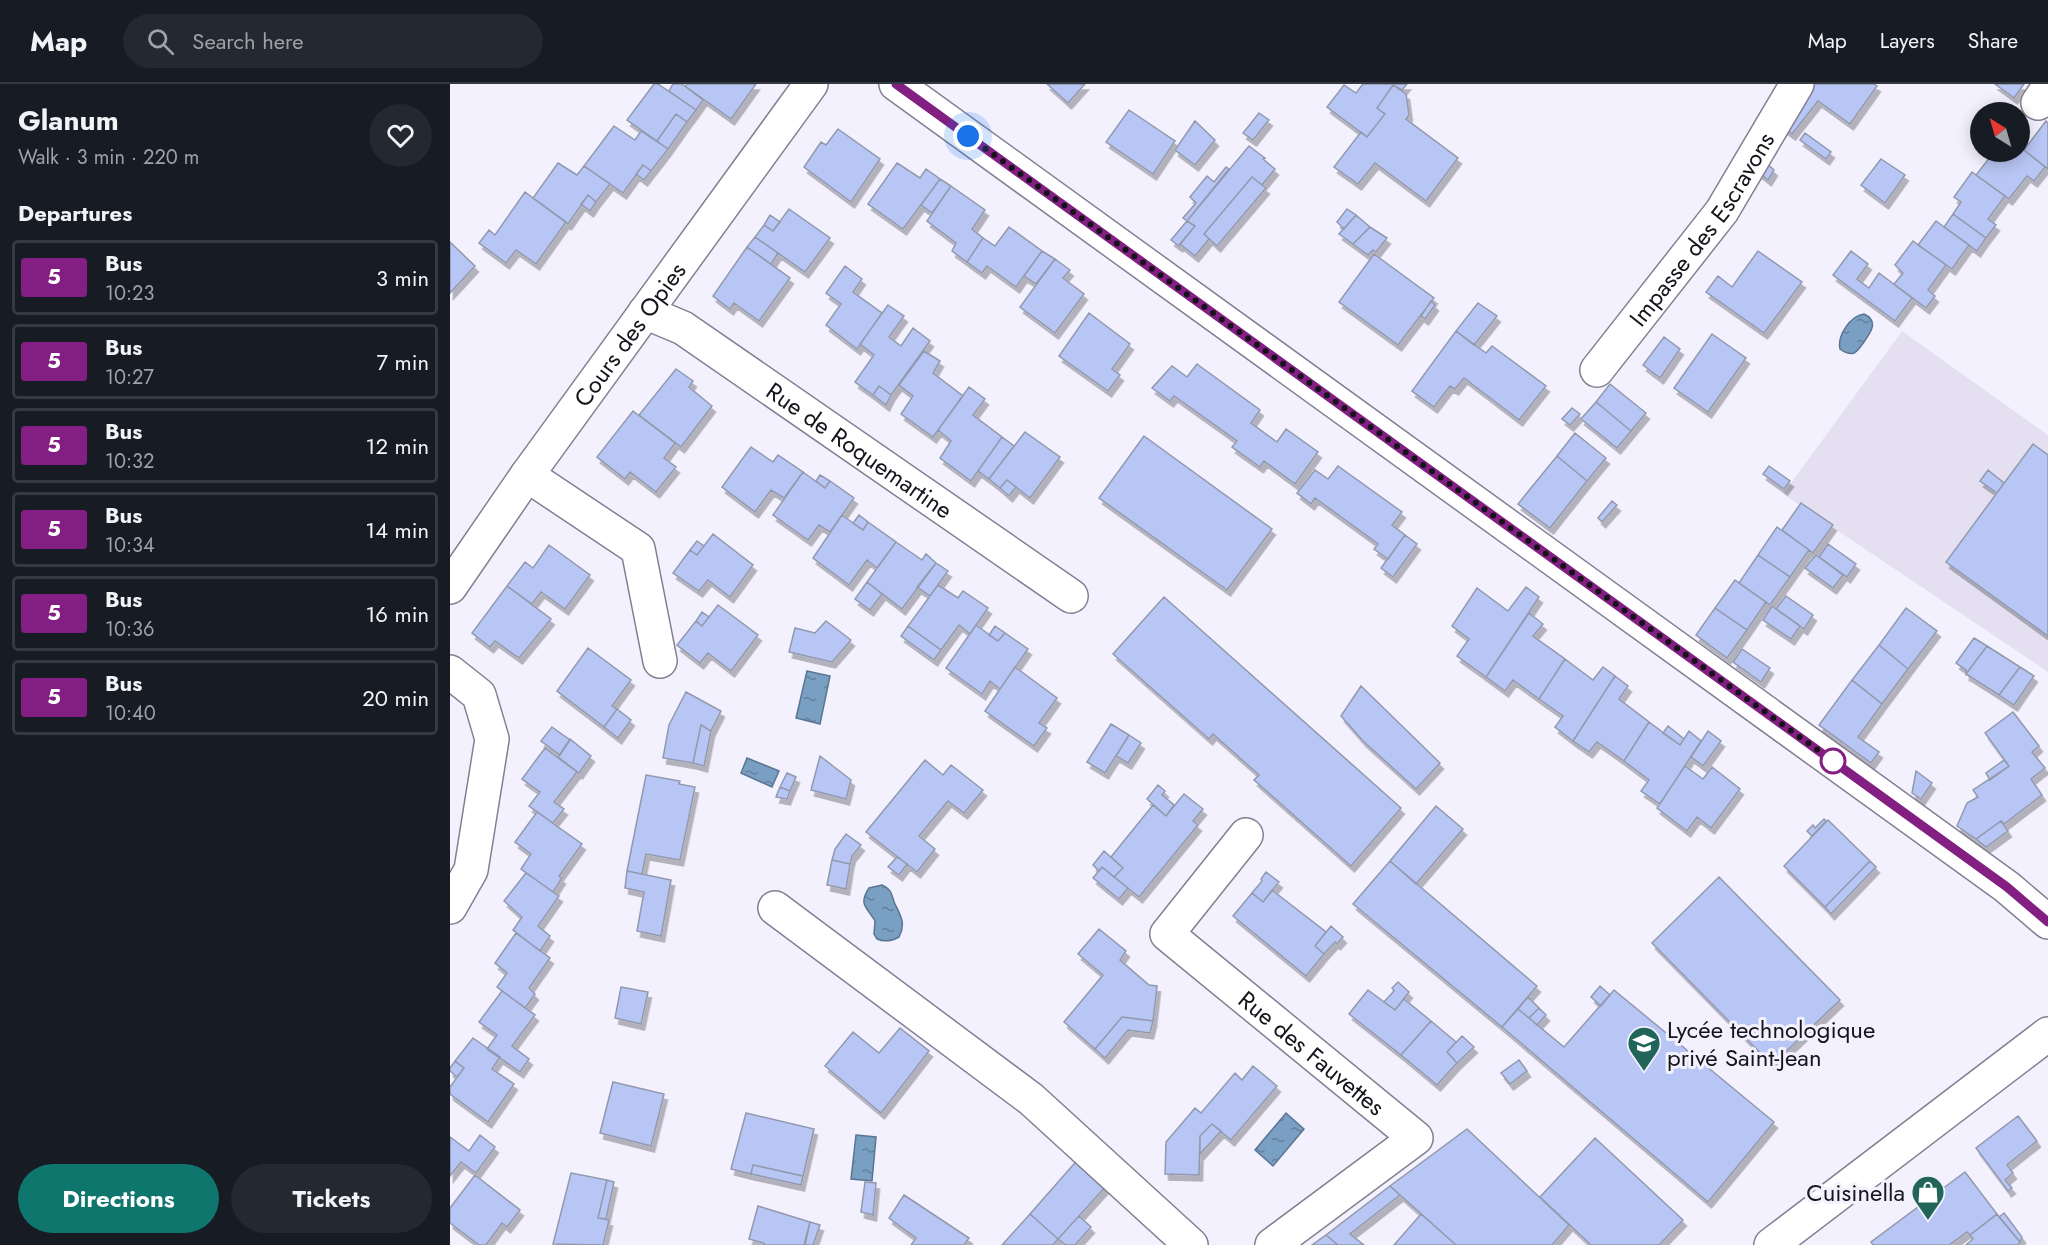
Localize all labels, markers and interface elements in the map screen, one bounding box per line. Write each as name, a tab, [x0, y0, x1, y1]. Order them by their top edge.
search box	[123, 14, 543, 68]
text: Map	[30, 21, 87, 62]
icon: search	[144, 25, 177, 58]
text: Search here	[192, 25, 304, 57]
text: Map	[1808, 26, 1847, 56]
text: Layers	[1880, 26, 1935, 56]
text: Share	[1968, 26, 2018, 56]
text: Glanum	[18, 100, 119, 141]
north arrow	[1970, 102, 2030, 162]
map controls	[1970, 102, 2030, 162]
button: heart	[369, 104, 432, 167]
your location	[953, 121, 983, 151]
street label: Impasse des Escravons	[1621, 125, 1783, 333]
text: Walk · 3 min · 220 m	[18, 143, 199, 172]
text: Departures	[18, 197, 132, 229]
text: Bus	[105, 247, 142, 279]
street label: Cours des Opies	[565, 255, 694, 414]
text: 5	[47, 262, 61, 292]
text: 3 min	[376, 262, 429, 294]
text: 10:23	[105, 279, 154, 308]
text: Bus	[105, 331, 142, 363]
text: 5	[47, 346, 61, 376]
text: 7 min	[376, 346, 429, 378]
text: 10:27	[105, 363, 154, 392]
street label: Rue de Roquemartine	[759, 373, 960, 527]
text: Bus	[105, 415, 142, 447]
text: 5	[47, 430, 61, 460]
text: 12 min	[366, 430, 429, 462]
text: 10:32	[105, 447, 154, 476]
text: Bus	[105, 499, 142, 531]
text: 5	[47, 514, 61, 544]
text: 14 min	[365, 514, 429, 546]
text: 10:34	[105, 531, 155, 560]
text: Bus	[105, 583, 142, 615]
text: 5	[47, 598, 61, 628]
text: 16 min	[365, 598, 429, 630]
text: 10:36	[105, 615, 154, 644]
text: Bus	[105, 667, 142, 699]
text: 5	[47, 682, 61, 712]
text: 20 min	[362, 682, 429, 714]
text: 10:40	[105, 699, 156, 728]
unlabelled marker	[1820, 748, 1846, 774]
street label: Rue des Fauvettes	[1231, 982, 1393, 1123]
place label: Lycée technologique privé Saint-Jean	[1667, 1012, 1875, 1075]
school or university icon: Lycée technologique privé Saint-Jean	[1626, 1025, 1662, 1072]
button: Directions	[18, 1164, 219, 1233]
button: Tickets	[231, 1164, 432, 1233]
shop icon: Cuisinella	[1910, 1174, 1946, 1221]
place label: Cuisinella	[1806, 1175, 1905, 1210]

